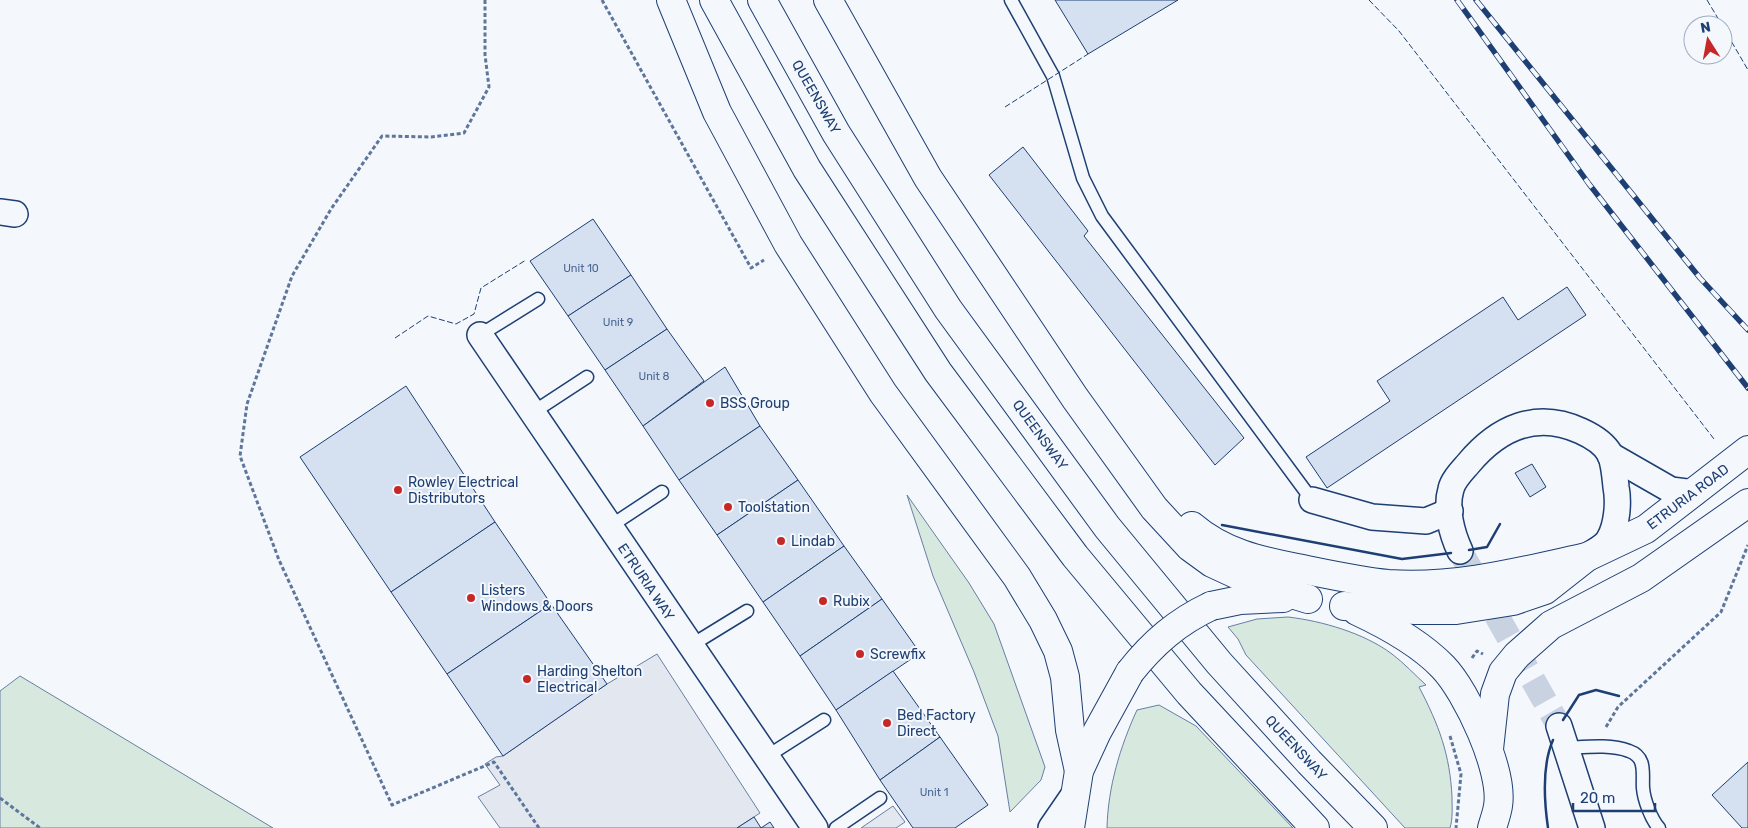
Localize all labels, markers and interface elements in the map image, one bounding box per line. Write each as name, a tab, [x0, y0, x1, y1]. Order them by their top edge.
north arrow	[1683, 15, 1733, 65]
text: N	[1699, 18, 1712, 37]
street label: QUEENSWAY	[788, 57, 844, 137]
house number: Unit 10	[563, 262, 599, 275]
house number: Unit 9	[603, 316, 633, 329]
house number: Unit 8	[638, 370, 670, 383]
place label: BSS Group	[720, 395, 790, 412]
street label: QUEENSWAY	[1009, 396, 1071, 474]
marker: BSS Group	[704, 397, 716, 409]
street label: ETRURIA ROAD	[1644, 461, 1732, 533]
place label: Rowley Electrical Distributors	[408, 474, 518, 507]
marker: Rowley Electrical Distributors	[392, 484, 404, 496]
place label: Toolstation	[738, 499, 810, 516]
marker: Toolstation	[722, 501, 734, 513]
place label: Lindab	[791, 533, 835, 550]
marker: Lindab	[775, 535, 787, 547]
street label: ETRURIA WAY	[614, 540, 678, 624]
place label: Listers Windows & Doors	[481, 582, 593, 615]
marker: Listers Windows & Doors	[465, 592, 477, 604]
place label: Rubix	[833, 593, 870, 610]
marker: Rubix	[817, 595, 829, 607]
place label: Screwfix	[870, 646, 926, 663]
marker: Screwfix	[854, 648, 866, 660]
place label: Harding Shelton Electrical	[537, 663, 642, 696]
marker: Harding Shelton Electrical	[521, 673, 533, 685]
place label: Bed Factory Direct	[897, 707, 976, 740]
street label: QUEENSWAY	[1262, 712, 1330, 784]
marker: Bed Factory Direct	[881, 717, 893, 729]
scale bar	[1573, 780, 1656, 812]
house number: Unit 1	[920, 786, 948, 799]
text: 20 m	[1580, 789, 1615, 807]

